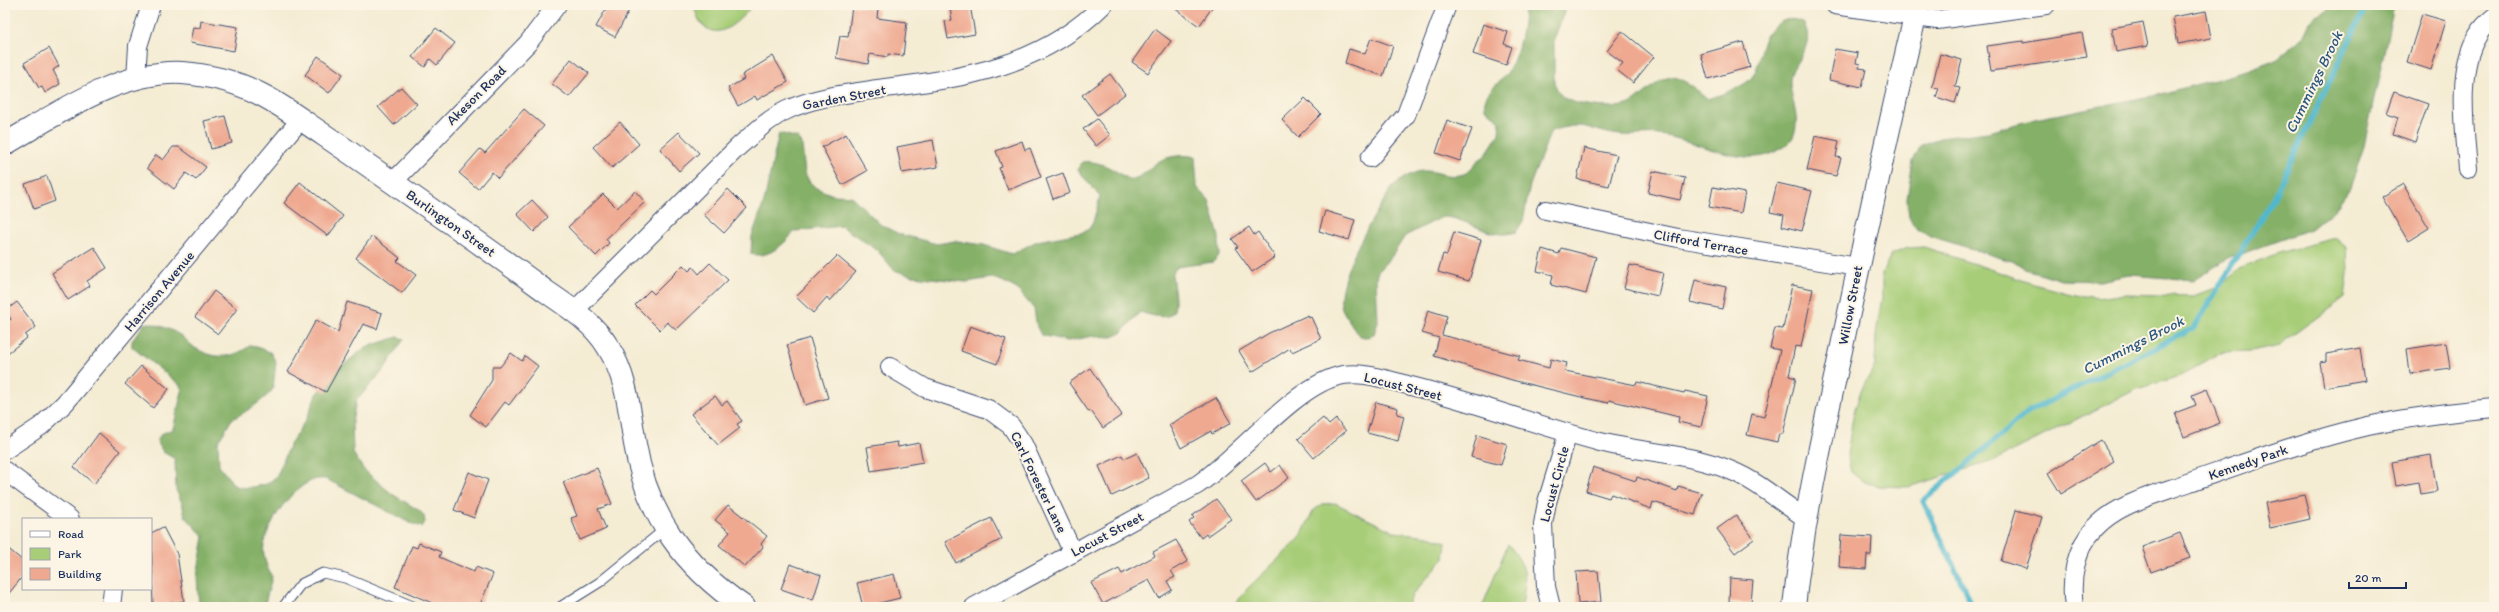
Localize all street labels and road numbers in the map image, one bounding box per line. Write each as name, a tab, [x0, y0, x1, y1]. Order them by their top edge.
street label: Akeson Road	[443, 62, 510, 129]
street label: Garden Street	[801, 81, 887, 114]
street label: Burlington Street	[403, 186, 499, 261]
street label: Clifford Terrace	[1652, 226, 1750, 259]
street label: Harrison Avenue	[121, 247, 198, 335]
street label: Willow Street	[1834, 264, 1867, 346]
street label: Locust Street	[1362, 369, 1444, 404]
street label: Carl Forester Lane	[1007, 429, 1071, 536]
street label: Kennedy Park	[2206, 441, 2291, 484]
street label: Locust Circle	[1536, 444, 1573, 524]
street label: Locust Street	[1068, 508, 1147, 561]

